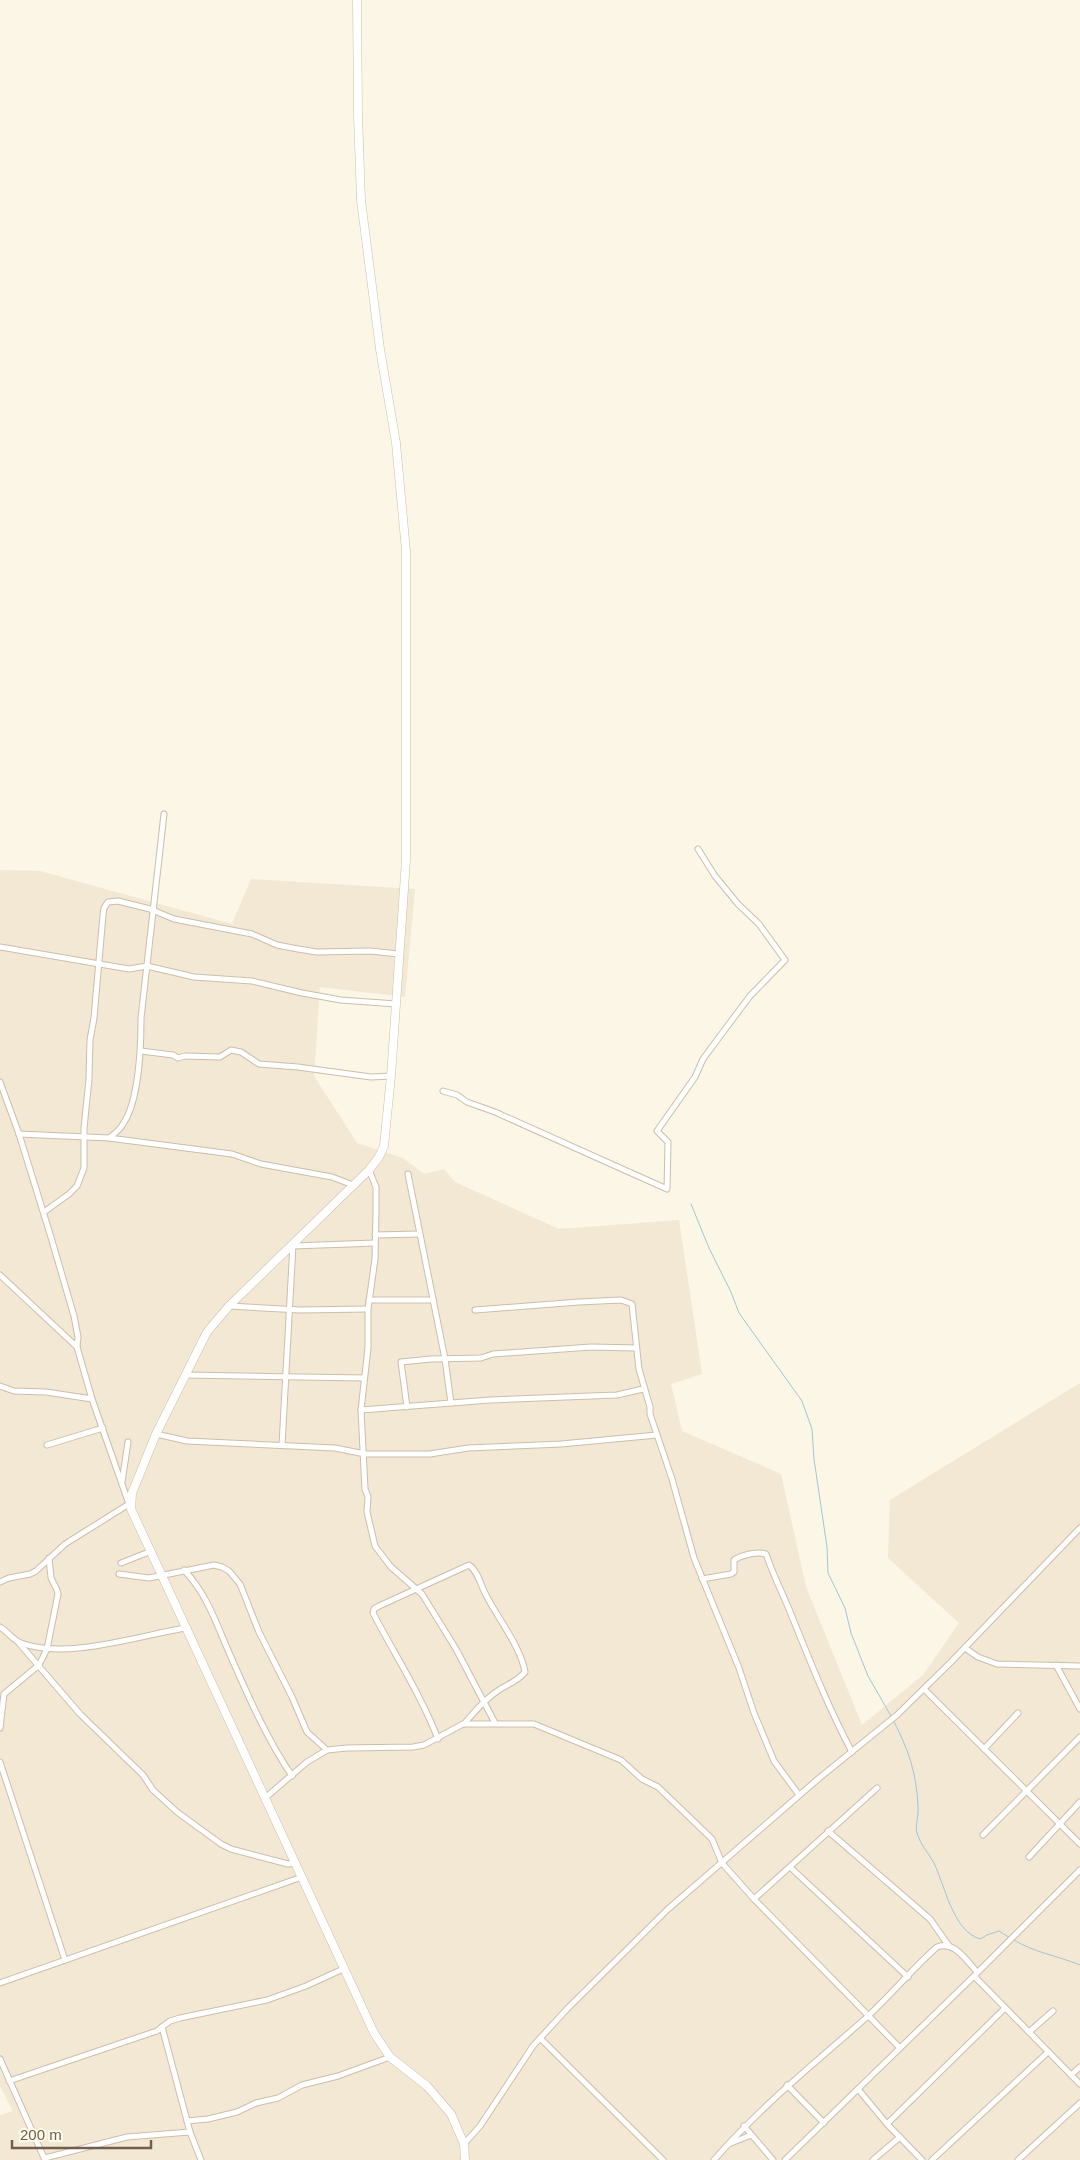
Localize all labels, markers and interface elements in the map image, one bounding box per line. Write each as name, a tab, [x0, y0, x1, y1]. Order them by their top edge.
scale bar	[12, 2118, 151, 2150]
text: 200 m	[20, 2126, 62, 2143]

